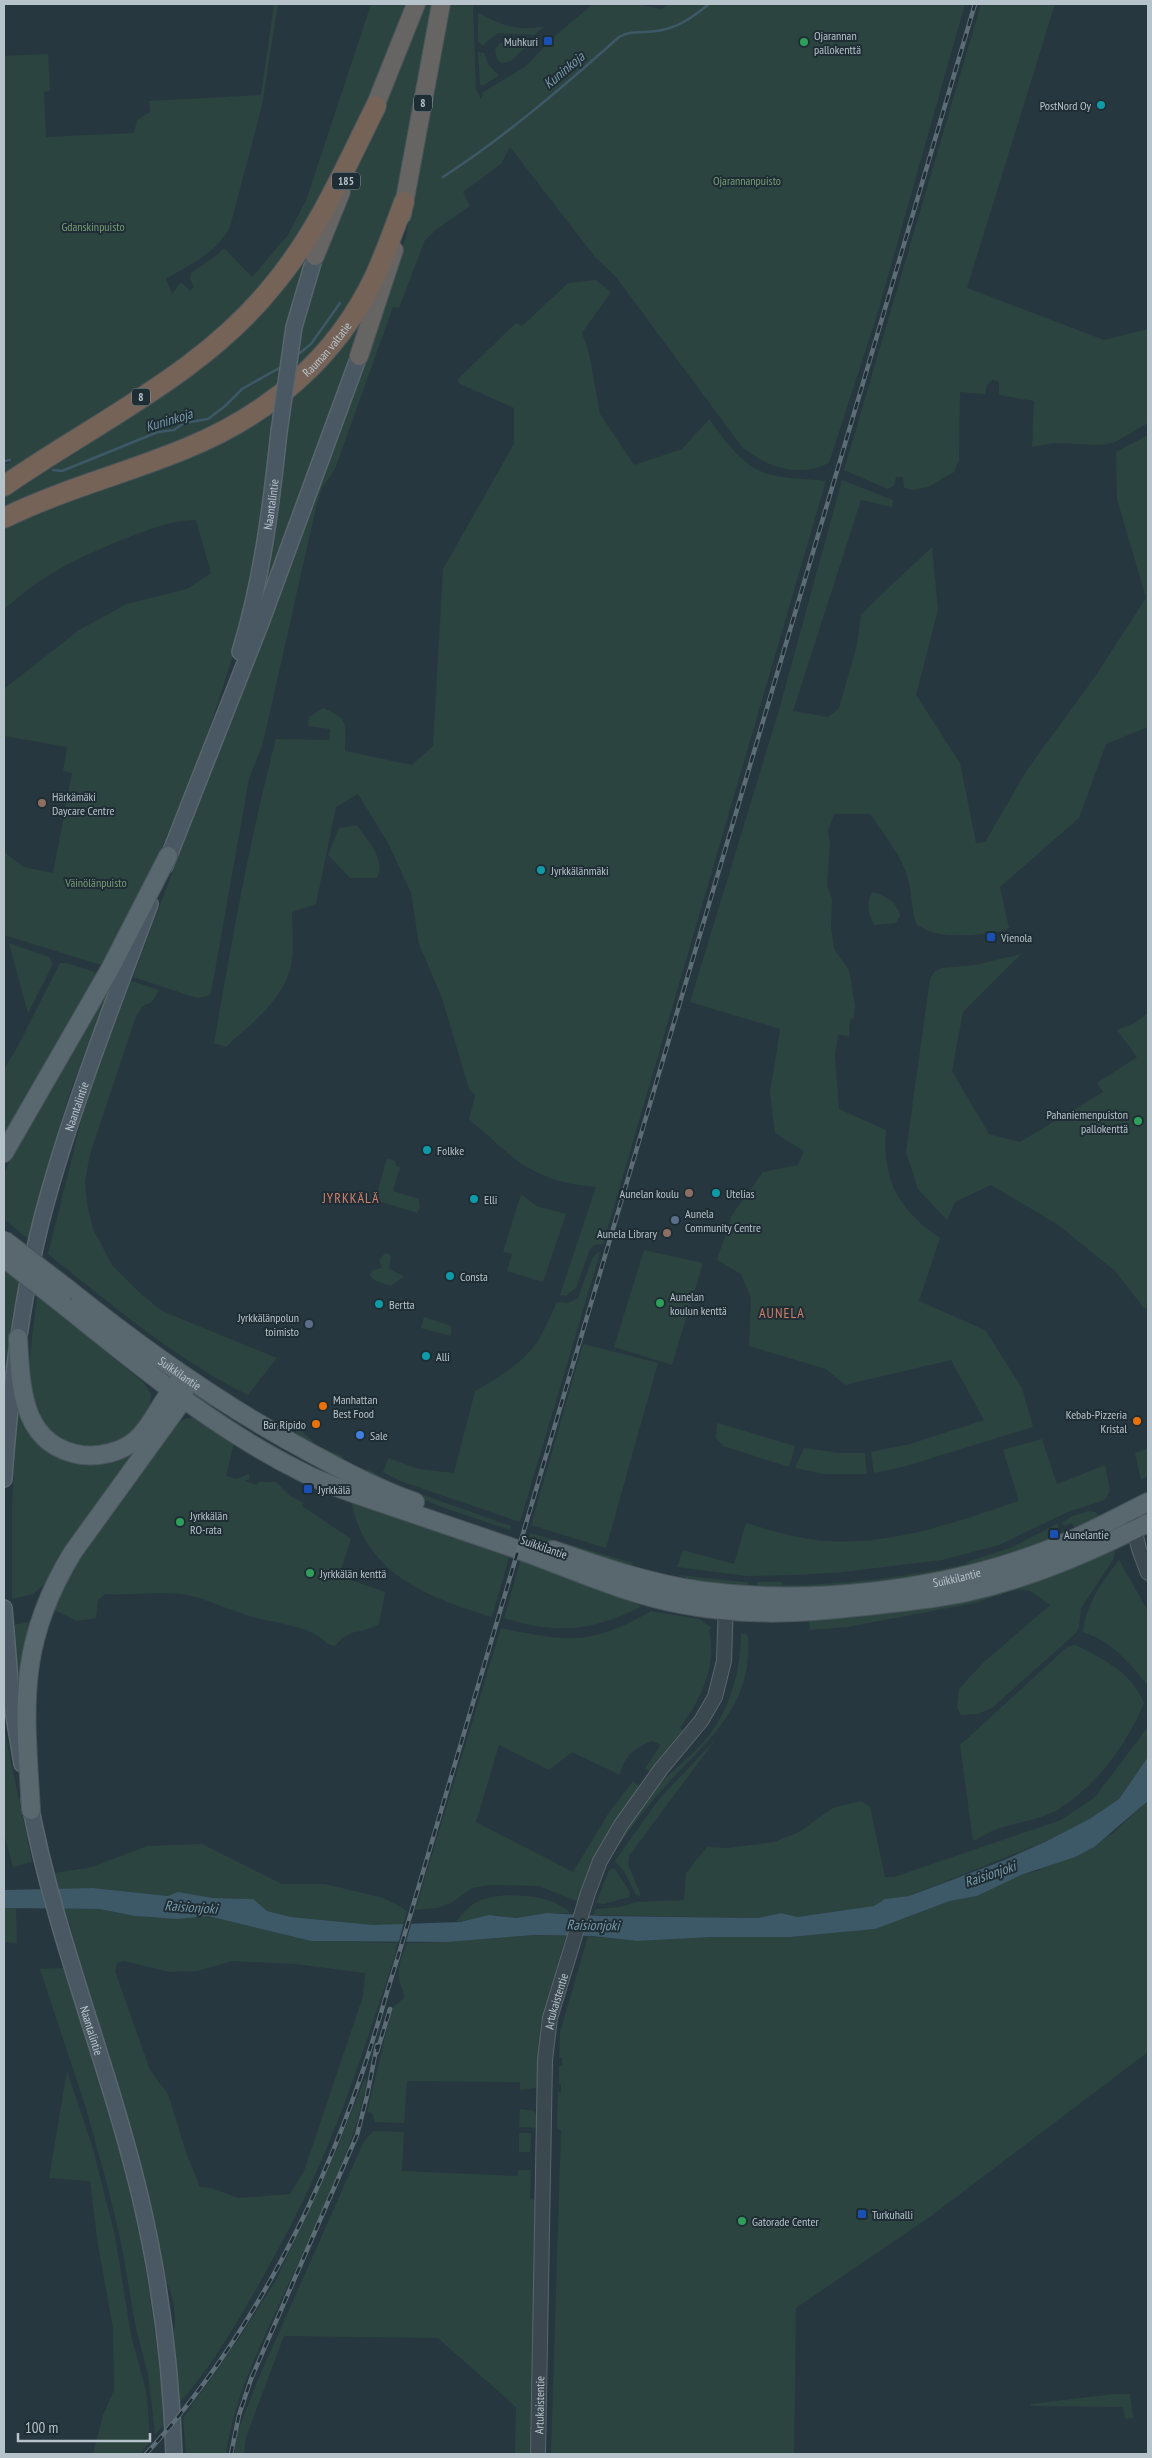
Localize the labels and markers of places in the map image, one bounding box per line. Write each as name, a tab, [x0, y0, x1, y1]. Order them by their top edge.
place label: Ojarannan pallokenttä	[814, 28, 861, 57]
place label: Muhkuri	[504, 34, 538, 49]
marker: Muhkuri	[542, 35, 554, 47]
marker: Ojarannan pallokenttä	[798, 36, 810, 48]
place label: PostNord Oy	[1040, 98, 1091, 113]
marker: PostNord Oy	[1095, 99, 1107, 111]
place label: Härkämäki Daycare Centre	[52, 789, 114, 818]
marker: Härkämäki Daycare Centre	[36, 797, 48, 809]
place label: Jyrkkälänmäki	[550, 863, 609, 878]
marker: Jyrkkälänmäki	[535, 864, 547, 876]
place label: Vienola	[1000, 930, 1032, 945]
marker: Vienola	[985, 931, 997, 943]
place label: Pahaniemenpuiston pallokenttä	[1046, 1107, 1128, 1136]
marker: Pahaniemenpuiston pallokenttä	[1132, 1115, 1144, 1127]
place label: Folkke	[437, 1143, 464, 1158]
marker: Folkke	[421, 1144, 433, 1156]
place label: Aunelan koulu	[620, 1186, 679, 1201]
place label: Utelias	[726, 1186, 755, 1201]
marker: Aunelan koulu	[683, 1187, 695, 1199]
marker: Utelias	[710, 1187, 722, 1199]
place label: Elli	[484, 1192, 497, 1207]
marker: Elli	[468, 1193, 480, 1205]
place label: Aunela Community Centre	[685, 1206, 761, 1235]
marker: Aunela Community Centre	[669, 1214, 681, 1226]
place label: Aunela Library	[597, 1226, 657, 1241]
marker: Aunela Library	[661, 1227, 673, 1239]
place label: Consta	[460, 1269, 488, 1284]
marker: Consta	[444, 1270, 456, 1282]
place label: Aunelan koulun kenttä	[670, 1289, 727, 1318]
place label: Bertta	[389, 1297, 415, 1312]
marker: Aunelan koulun kenttä	[654, 1297, 666, 1309]
marker: Bertta	[373, 1298, 385, 1310]
place label: Jyrkkälänpolun toimisto	[237, 1310, 299, 1339]
marker: Jyrkkälänpolun toimisto	[303, 1318, 315, 1330]
place label: Alli	[436, 1349, 450, 1364]
marker: Alli	[420, 1350, 432, 1362]
place label: Manhattan Best Food	[333, 1392, 377, 1421]
marker: Manhattan Best Food	[317, 1400, 329, 1412]
place label: Kebab-Pizzeria Kristal	[1066, 1407, 1127, 1436]
marker: Kebab-Pizzeria Kristal	[1131, 1415, 1143, 1427]
place label: Bar Ripido	[263, 1417, 306, 1432]
marker: Bar Ripido	[310, 1418, 322, 1430]
place label: Sale	[370, 1428, 388, 1443]
marker: Sale	[354, 1429, 366, 1441]
place label: Jyrkkälä	[317, 1482, 351, 1497]
marker: Jyrkkälä	[302, 1483, 314, 1495]
place label: Jyrkkälän RO-rata	[189, 1508, 228, 1537]
marker: Jyrkkälän RO-rata	[174, 1516, 186, 1528]
place label: Aunelantie	[1064, 1527, 1109, 1542]
marker: Aunelantie	[1048, 1528, 1060, 1540]
place label: Jyrkkälän kenttä	[319, 1566, 387, 1581]
marker: Jyrkkälän kenttä	[304, 1567, 316, 1579]
place label: Turkuhalli	[872, 2207, 913, 2222]
marker: Turkuhalli	[856, 2208, 868, 2220]
place label: Gatorade Center	[752, 2214, 819, 2229]
marker: Gatorade Center	[736, 2215, 748, 2227]

